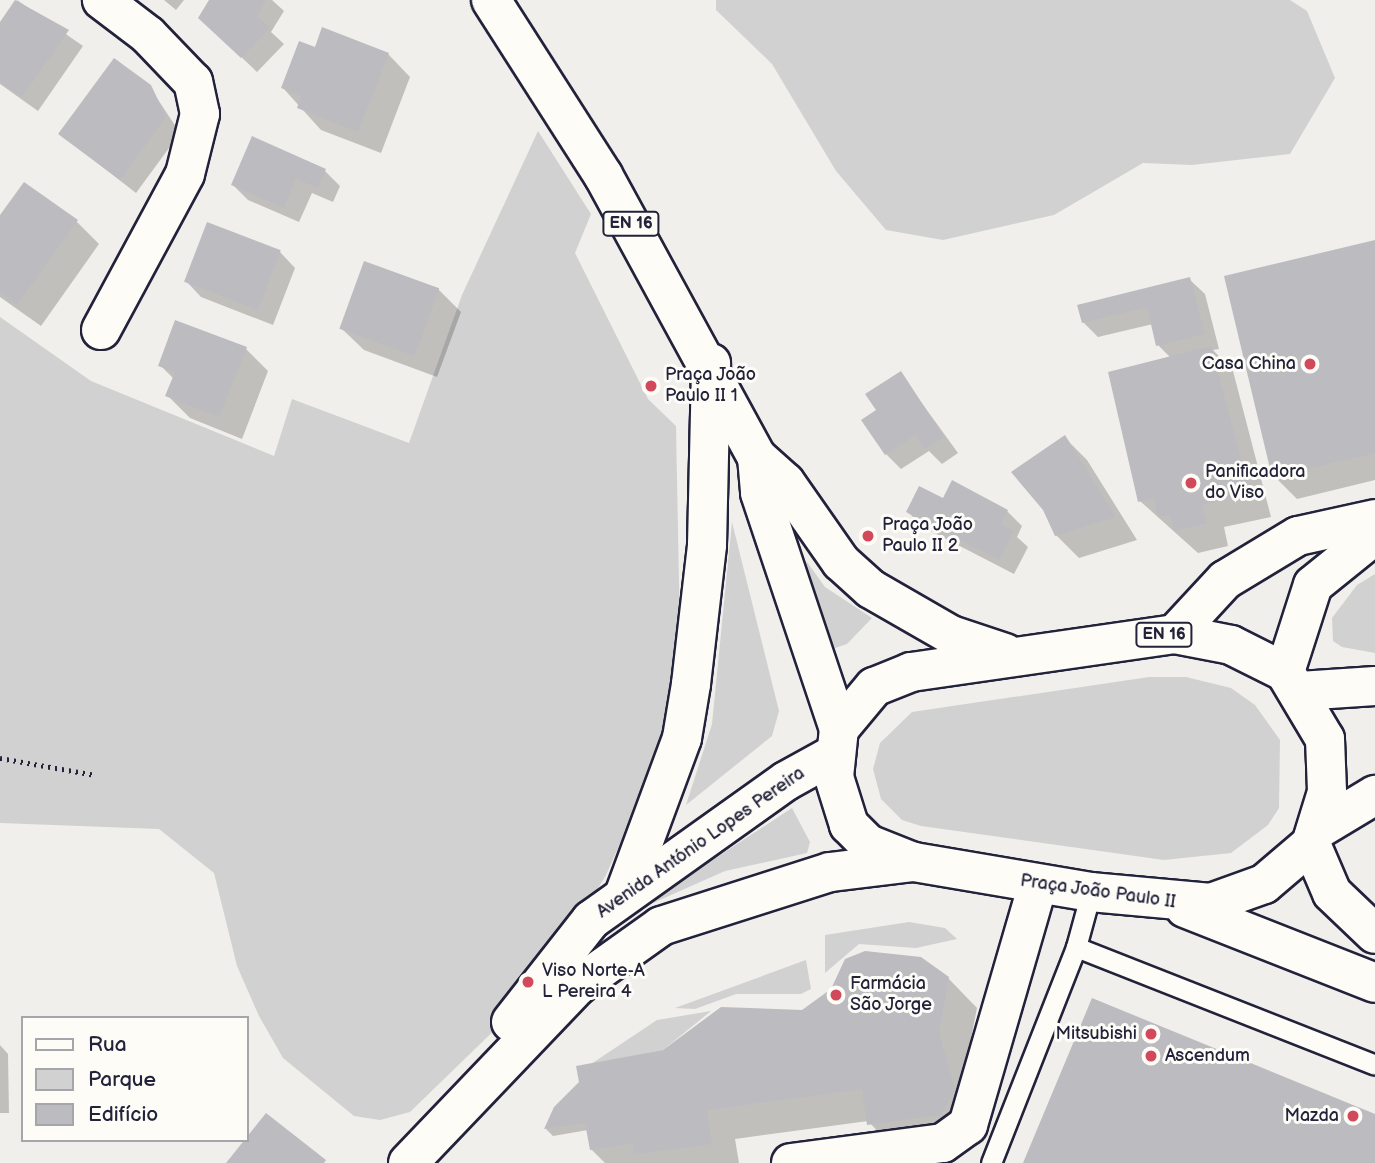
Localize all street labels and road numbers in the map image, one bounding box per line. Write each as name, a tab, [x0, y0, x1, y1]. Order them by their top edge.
road number: EN 16	[601, 212, 661, 236]
road number: EN 16	[1134, 622, 1194, 648]
street label: Avenida António Lopes Pereira	[593, 763, 809, 923]
street label: Praça João Paulo II	[1018, 870, 1178, 914]

